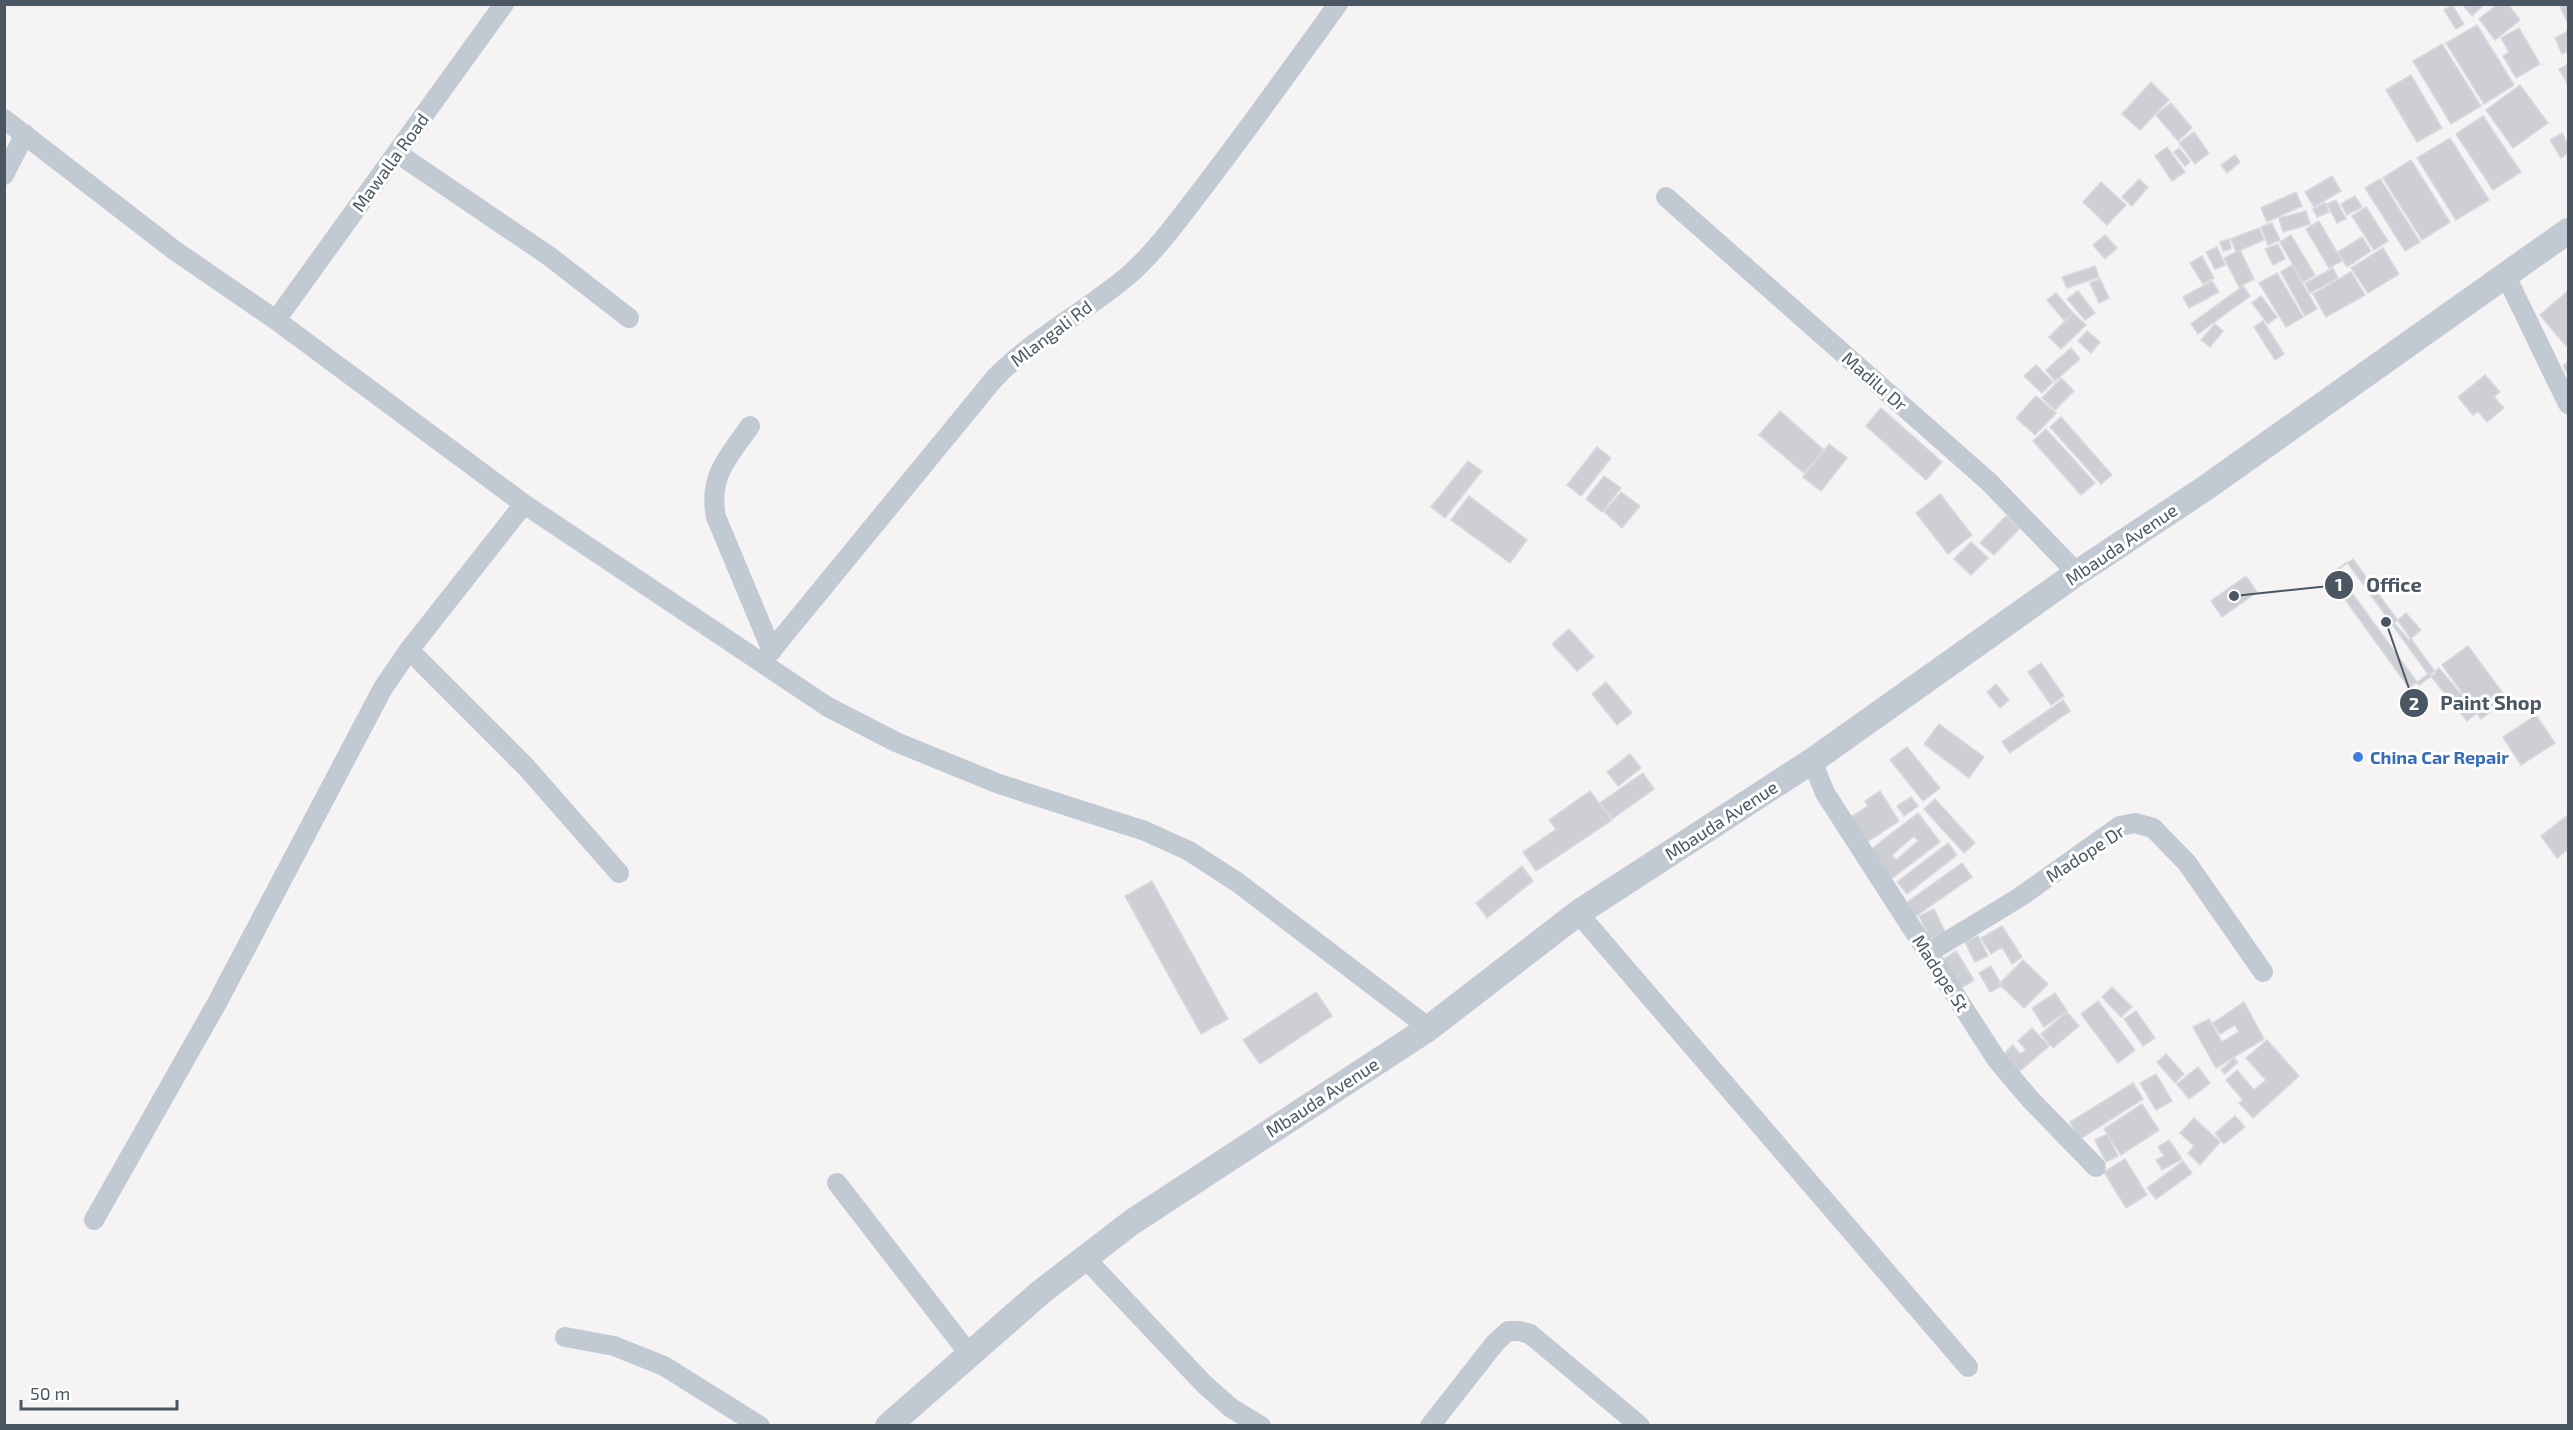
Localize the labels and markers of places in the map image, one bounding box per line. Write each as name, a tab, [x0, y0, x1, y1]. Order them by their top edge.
callout: Office	[2324, 566, 2433, 604]
callout: Paint Shop	[2399, 684, 2554, 722]
place label: China Car Repair	[2370, 746, 2509, 768]
marker: China Car Repair	[2351, 750, 2365, 764]

